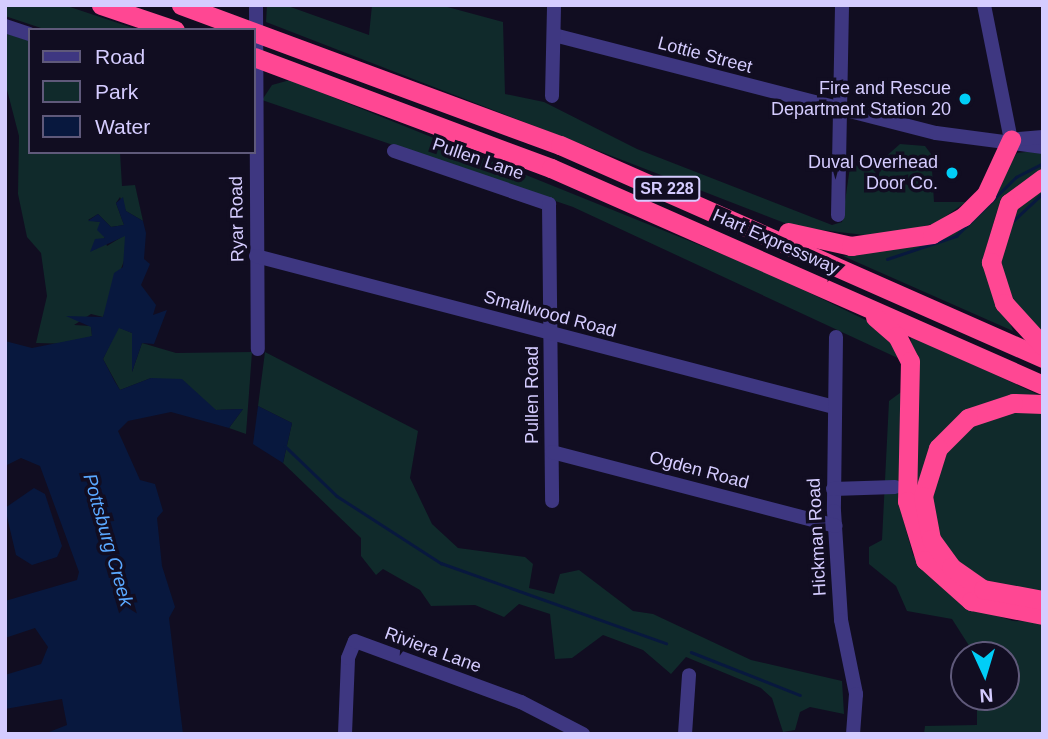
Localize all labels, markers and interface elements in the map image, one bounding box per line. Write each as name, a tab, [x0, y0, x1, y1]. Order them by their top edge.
legend	[28, 28, 256, 154]
street label: Lottie Street	[655, 32, 755, 78]
text: Road	[95, 45, 145, 68]
place label: Fire and Rescue Department Station 20	[771, 78, 951, 120]
text: Park	[95, 80, 138, 103]
marker: Fire and Rescue Department Station 20	[957, 91, 973, 107]
text: Water	[95, 115, 150, 138]
street label: Pullen Lane	[430, 133, 526, 185]
place label: Duval Overhead Door Co.	[808, 152, 938, 194]
marker: Duval Overhead Door Co.	[944, 165, 960, 181]
street label: Ryar Road	[225, 176, 249, 262]
road number: SR 228	[632, 176, 702, 202]
street label: Hart Expressway	[709, 204, 843, 280]
street label: Smallwood Road	[481, 286, 619, 342]
street label: Pullen Road	[521, 346, 543, 444]
street label: Ogden Road	[647, 446, 751, 494]
water label: Pottsburg Creek	[78, 471, 138, 609]
street label: Hickman Road	[803, 477, 831, 597]
street label: Riviera Lane	[382, 623, 484, 677]
north arrow	[950, 641, 1020, 711]
text: N	[979, 684, 994, 706]

